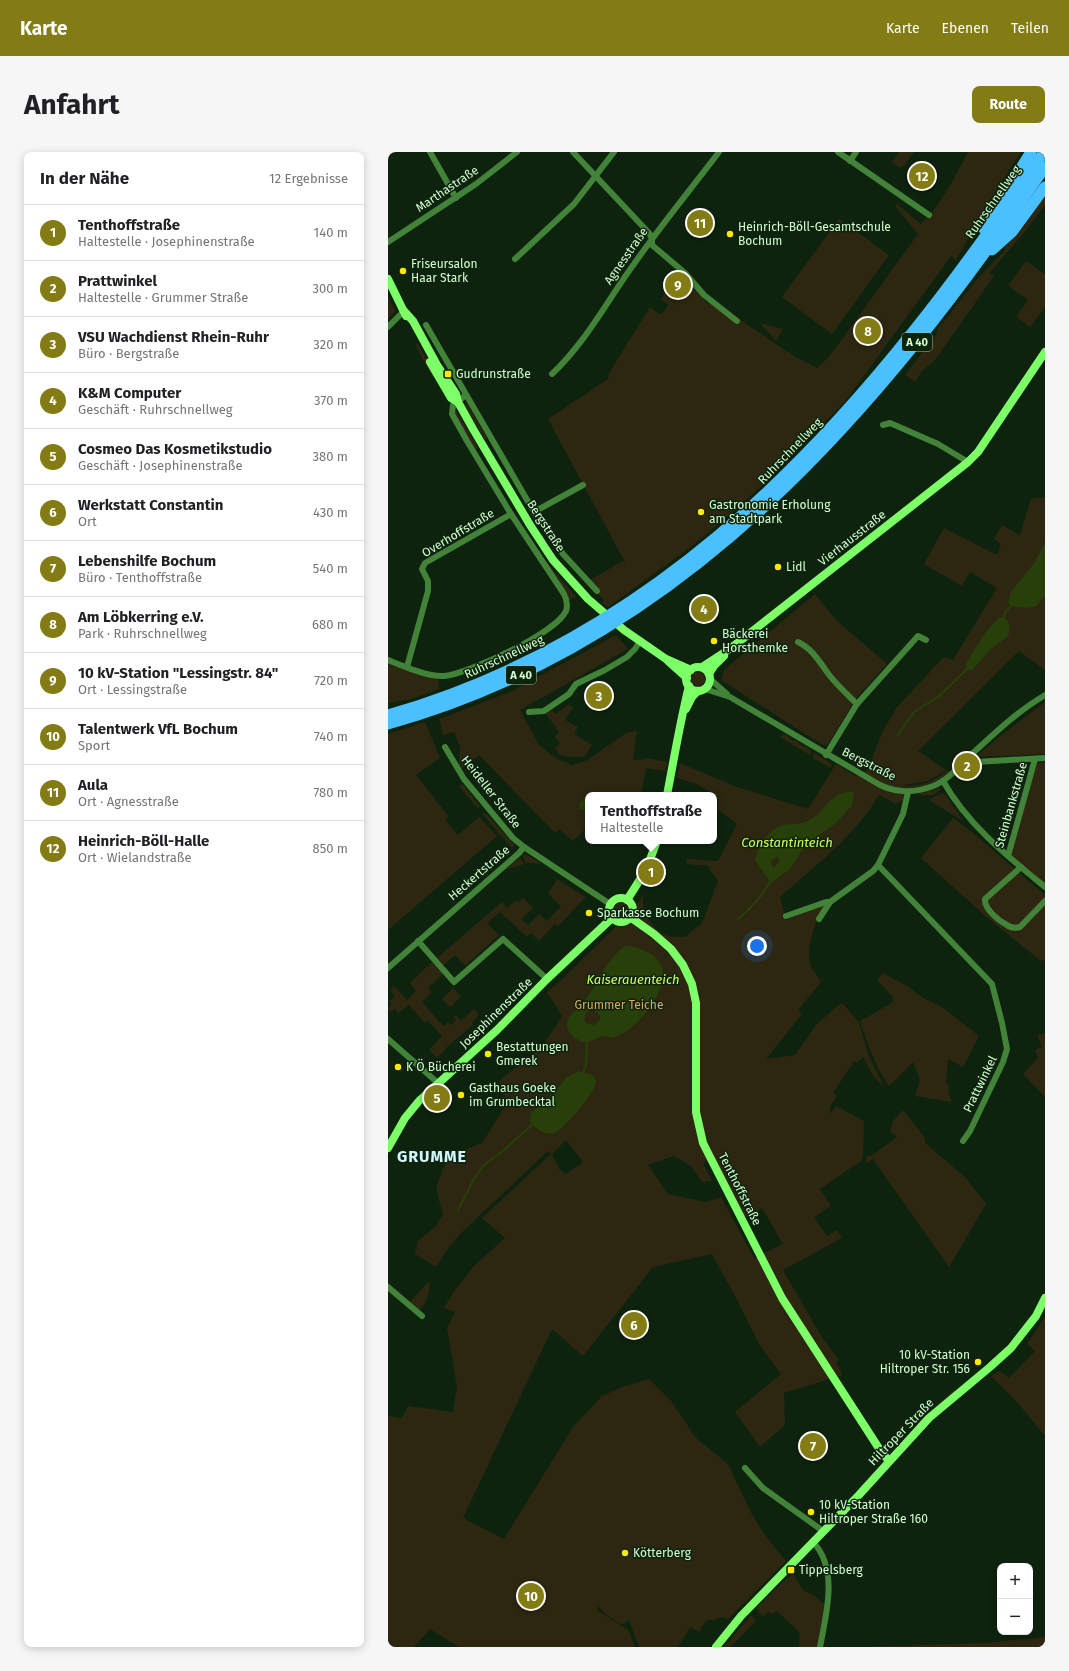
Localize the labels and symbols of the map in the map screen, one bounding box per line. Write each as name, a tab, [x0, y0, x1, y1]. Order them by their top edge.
pin: 12	[909, 161, 935, 191]
street label: Ruhrschnellweg	[963, 162, 1024, 241]
street label: Marthastraße	[413, 163, 481, 215]
pin: 11	[687, 208, 713, 238]
place label: Heinrich-Böll-Gesamtschule Bochum	[738, 220, 891, 248]
street label: Agnesstraße	[601, 225, 651, 287]
marker: Heinrich-Böll-Gesamtschule Bochum	[725, 229, 735, 239]
place label: Friseursalon Haar Stark	[411, 257, 477, 285]
marker: Friseursalon Haar Stark	[398, 266, 408, 276]
pin: 9	[665, 270, 691, 300]
pin: 8	[855, 316, 881, 346]
road number: A 40	[902, 333, 932, 351]
place label: Gudrunstraße	[456, 367, 531, 381]
marker: Gudrunstraße	[443, 369, 453, 379]
street label: Ruhrschnellweg	[755, 415, 825, 487]
street label: Bergstraße	[524, 498, 568, 554]
place label: Gastronomie Erholung am Stadtpark	[709, 498, 831, 526]
street label: Overhoffstraße	[419, 506, 497, 560]
marker: Gastronomie Erholung am Stadtpark	[696, 507, 706, 517]
street label: Vierhausstraße	[816, 507, 888, 569]
place label: Lidl	[786, 560, 807, 574]
marker: Lidl	[773, 562, 783, 572]
pin: 4	[691, 594, 717, 624]
place label: Bäckerei Horsthemke	[722, 627, 788, 655]
street label: Ruhrschnellweg	[462, 632, 547, 682]
marker: Bäckerei Horsthemke	[709, 636, 719, 646]
road number: A 40	[506, 666, 536, 684]
pin: 3	[586, 681, 612, 711]
street label: Bergstraße	[840, 744, 898, 784]
pin: 2	[954, 751, 980, 781]
street label: Heideller Straße	[458, 753, 524, 831]
street label: Steinbankstraße	[992, 760, 1030, 850]
water label: Constantinteich	[741, 835, 833, 850]
street label: Heckertstraße	[446, 843, 512, 903]
pin: 1	[638, 857, 664, 887]
place label: Sparkasse Bochum	[597, 906, 699, 920]
marker: Sparkasse Bochum	[584, 908, 594, 918]
your location	[747, 936, 767, 956]
water label: Kaiserauenteich	[586, 972, 680, 987]
street label: Josephinenstraße	[457, 975, 535, 1051]
park label: Grummer Teiche	[575, 998, 663, 1012]
place label: Bestattungen Gmerek	[496, 1040, 569, 1068]
marker: Bestattungen Gmerek	[483, 1049, 493, 1059]
street label: Prattwinkel	[960, 1053, 1000, 1115]
place label: K Ö Bücherei	[406, 1058, 476, 1074]
marker: K Ö Bücherei	[393, 1062, 403, 1072]
place label: Gasthaus Goeke im Grumbecktal	[469, 1081, 556, 1109]
pin: 5	[424, 1083, 450, 1113]
marker: Gasthaus Goeke im Grumbecktal	[456, 1090, 466, 1100]
district label: GRUMME	[397, 1147, 467, 1166]
street label: Tenthoffstraße	[716, 1150, 764, 1228]
pin: 6	[621, 1310, 647, 1340]
place label: 10 kV-Station Hiltroper Str. 156	[880, 1348, 970, 1376]
marker: 10 kV-Station Hiltroper Str. 156	[973, 1357, 983, 1367]
street label: Hiltroper Straße	[866, 1396, 936, 1468]
pin: 7	[800, 1431, 826, 1461]
place label: 10 kV-Station Hiltroper Straße 160	[819, 1498, 928, 1526]
marker: 10 kV-Station Hiltroper Straße 160	[806, 1507, 816, 1517]
place label: Kötterberg	[633, 1546, 692, 1560]
marker: Kötterberg	[620, 1548, 630, 1558]
place label: Tippelsberg	[799, 1563, 864, 1577]
marker: Tippelsberg	[786, 1565, 796, 1575]
pin: 10	[518, 1581, 544, 1611]

